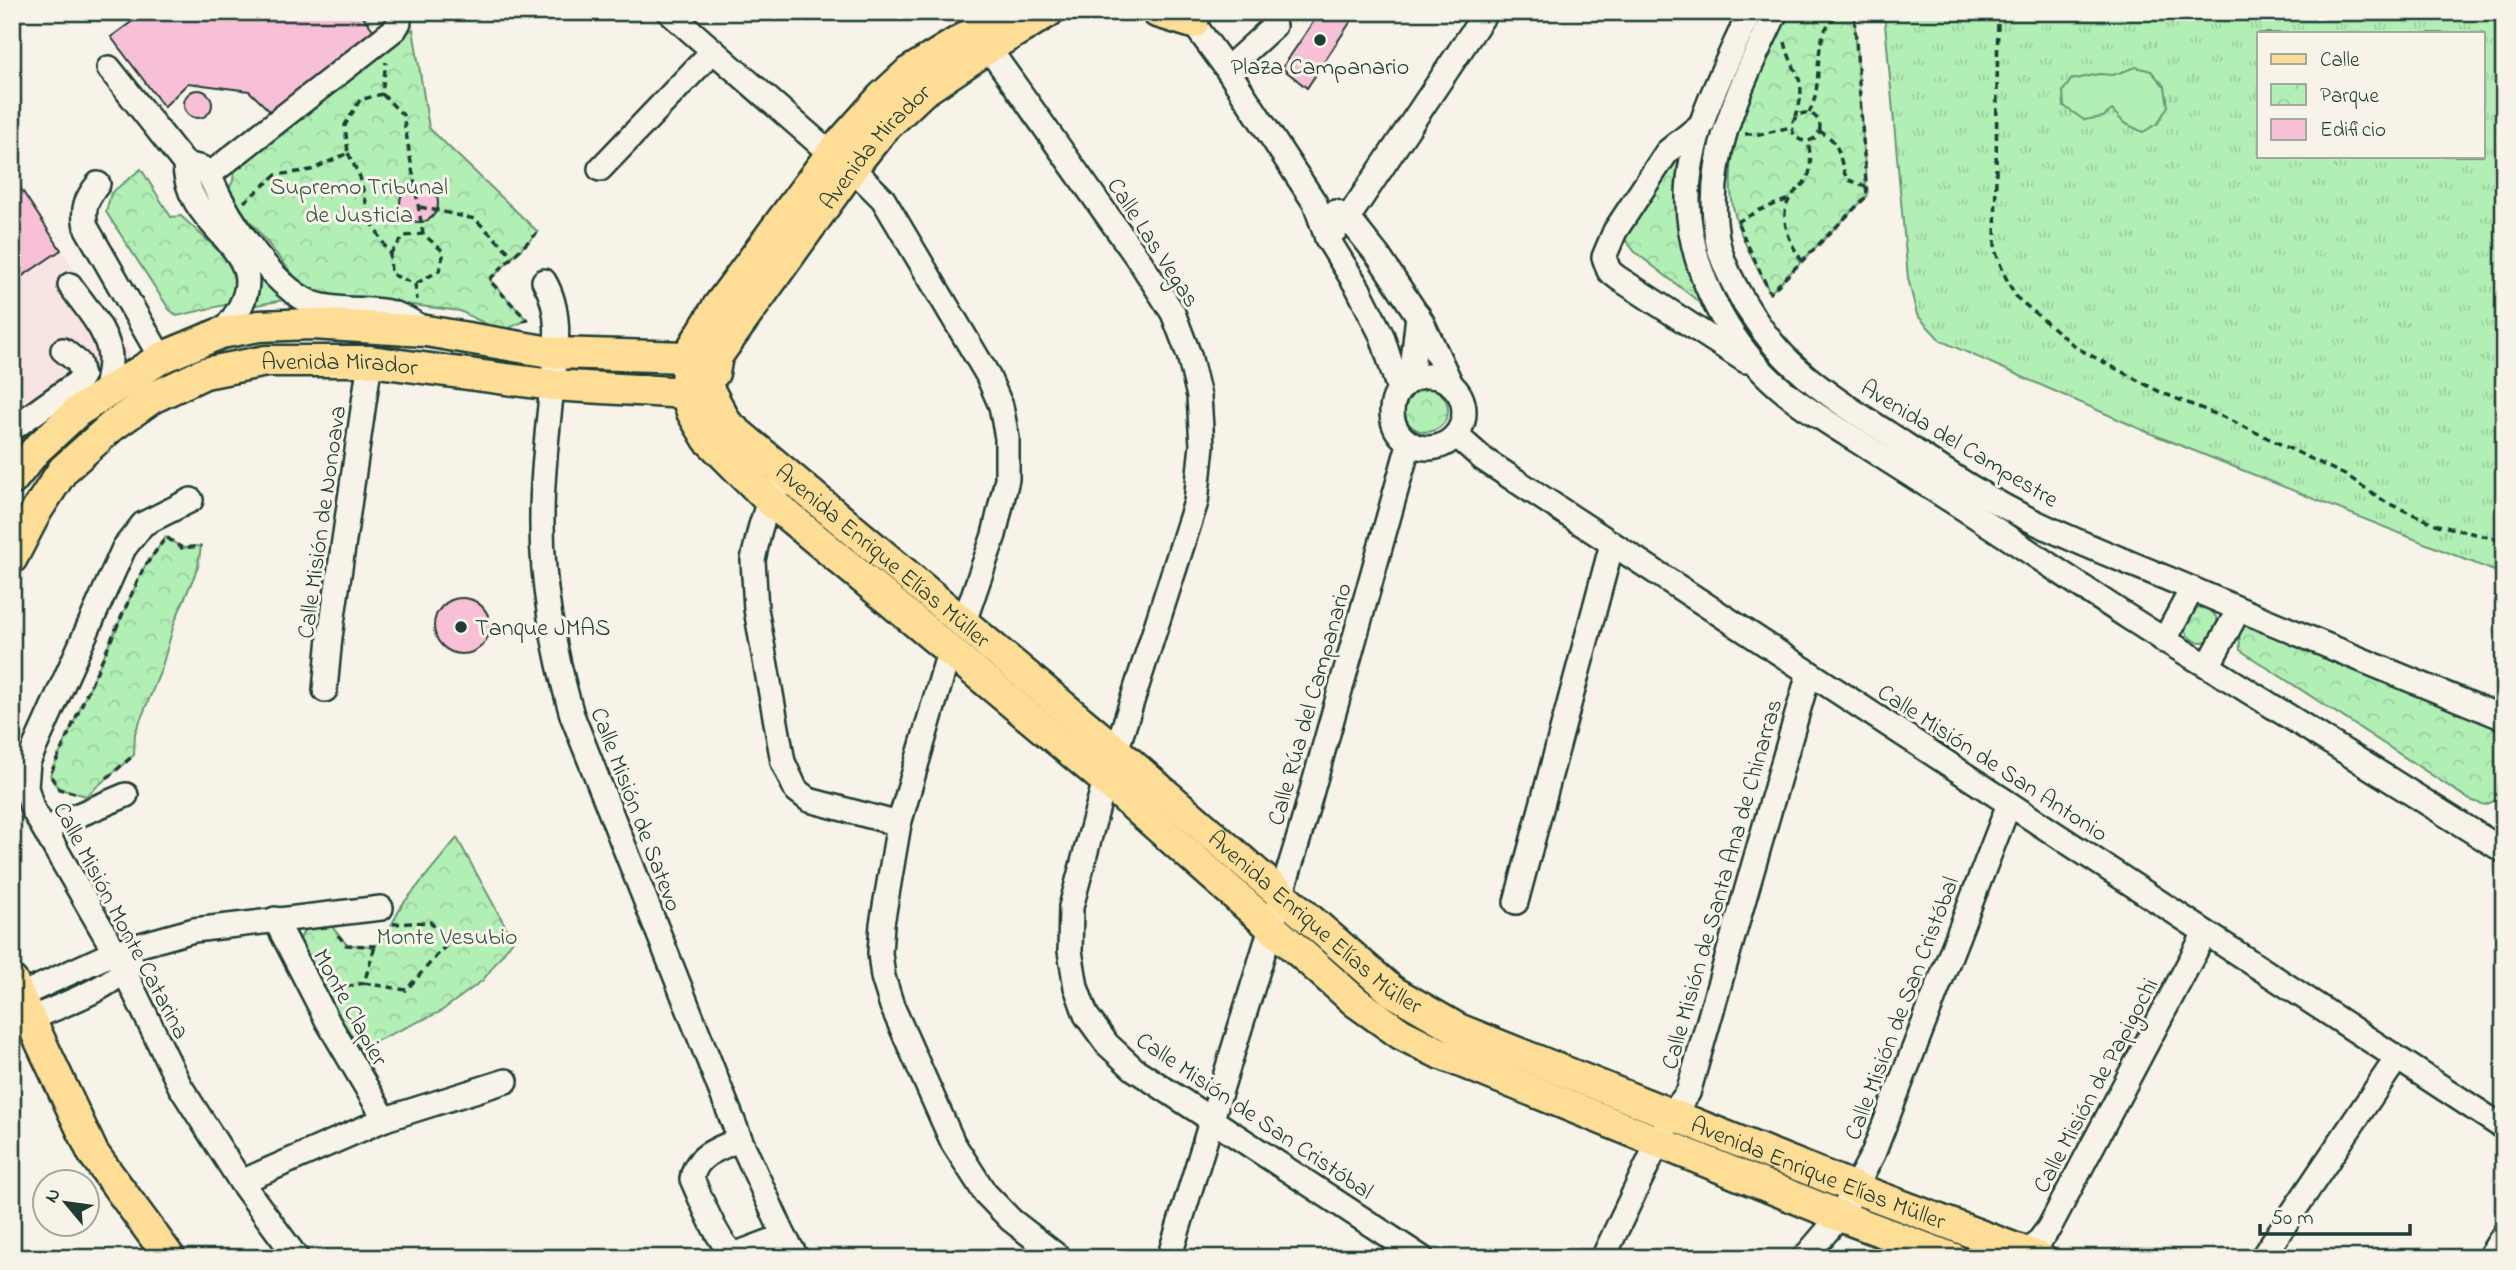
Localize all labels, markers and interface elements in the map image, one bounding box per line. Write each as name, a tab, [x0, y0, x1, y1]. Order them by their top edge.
marker: Plaza Campanario	[1312, 32, 1328, 48]
legend	[2257, 32, 2484, 158]
text: Calle	[2320, 46, 2360, 76]
place label: Plaza Campanario	[1231, 51, 1409, 86]
street label: Avenida Mirador	[812, 76, 939, 218]
text: Parque	[2320, 82, 2379, 112]
text: Edificio	[2320, 116, 2386, 146]
park label: Supremo Tribunal de Justicia	[270, 171, 448, 234]
street label: Calle Las Vegas	[1097, 171, 1207, 315]
street label: Avenida Mirador	[261, 346, 420, 387]
street label: Avenida del Campestre	[1853, 372, 2065, 518]
street label: Calle Misión de Nonoava	[290, 404, 357, 641]
street label: Avenida Enrique Elías Müller	[766, 456, 997, 658]
street label: Calle Rúa del Campanario	[1260, 579, 1363, 830]
place label: Tanque JMAS	[475, 612, 610, 647]
marker: Tanque JMAS	[453, 619, 469, 635]
street label: Calle Misión de San Antonio	[1869, 676, 2114, 852]
street label: Calle Misión de Santa Ana de Chinarras	[1654, 695, 1793, 1074]
street label: Calle Misión de Satevo	[580, 703, 690, 917]
street label: Calle Misión Monte Catarina	[42, 796, 197, 1046]
street label: Avenida Enrique Elías Müller	[1199, 823, 1428, 1025]
street label: Calle Misión de San Cristóbal	[1837, 872, 1970, 1146]
park label: Monte Vesubio	[376, 921, 518, 956]
street label: Monte Clapier	[302, 943, 396, 1074]
street label: Calle Misión de Papigochi	[2026, 972, 2169, 1200]
street label: Calle Misión de San Cristóbal	[1128, 1024, 1379, 1210]
street label: Avenida Enrique Elías Müller	[1685, 1109, 1951, 1241]
north arrow	[32, 1168, 102, 1238]
text: N	[38, 1184, 68, 1208]
scale bar	[2260, 1193, 2411, 1237]
text: 50 m	[2271, 1204, 2314, 1234]

